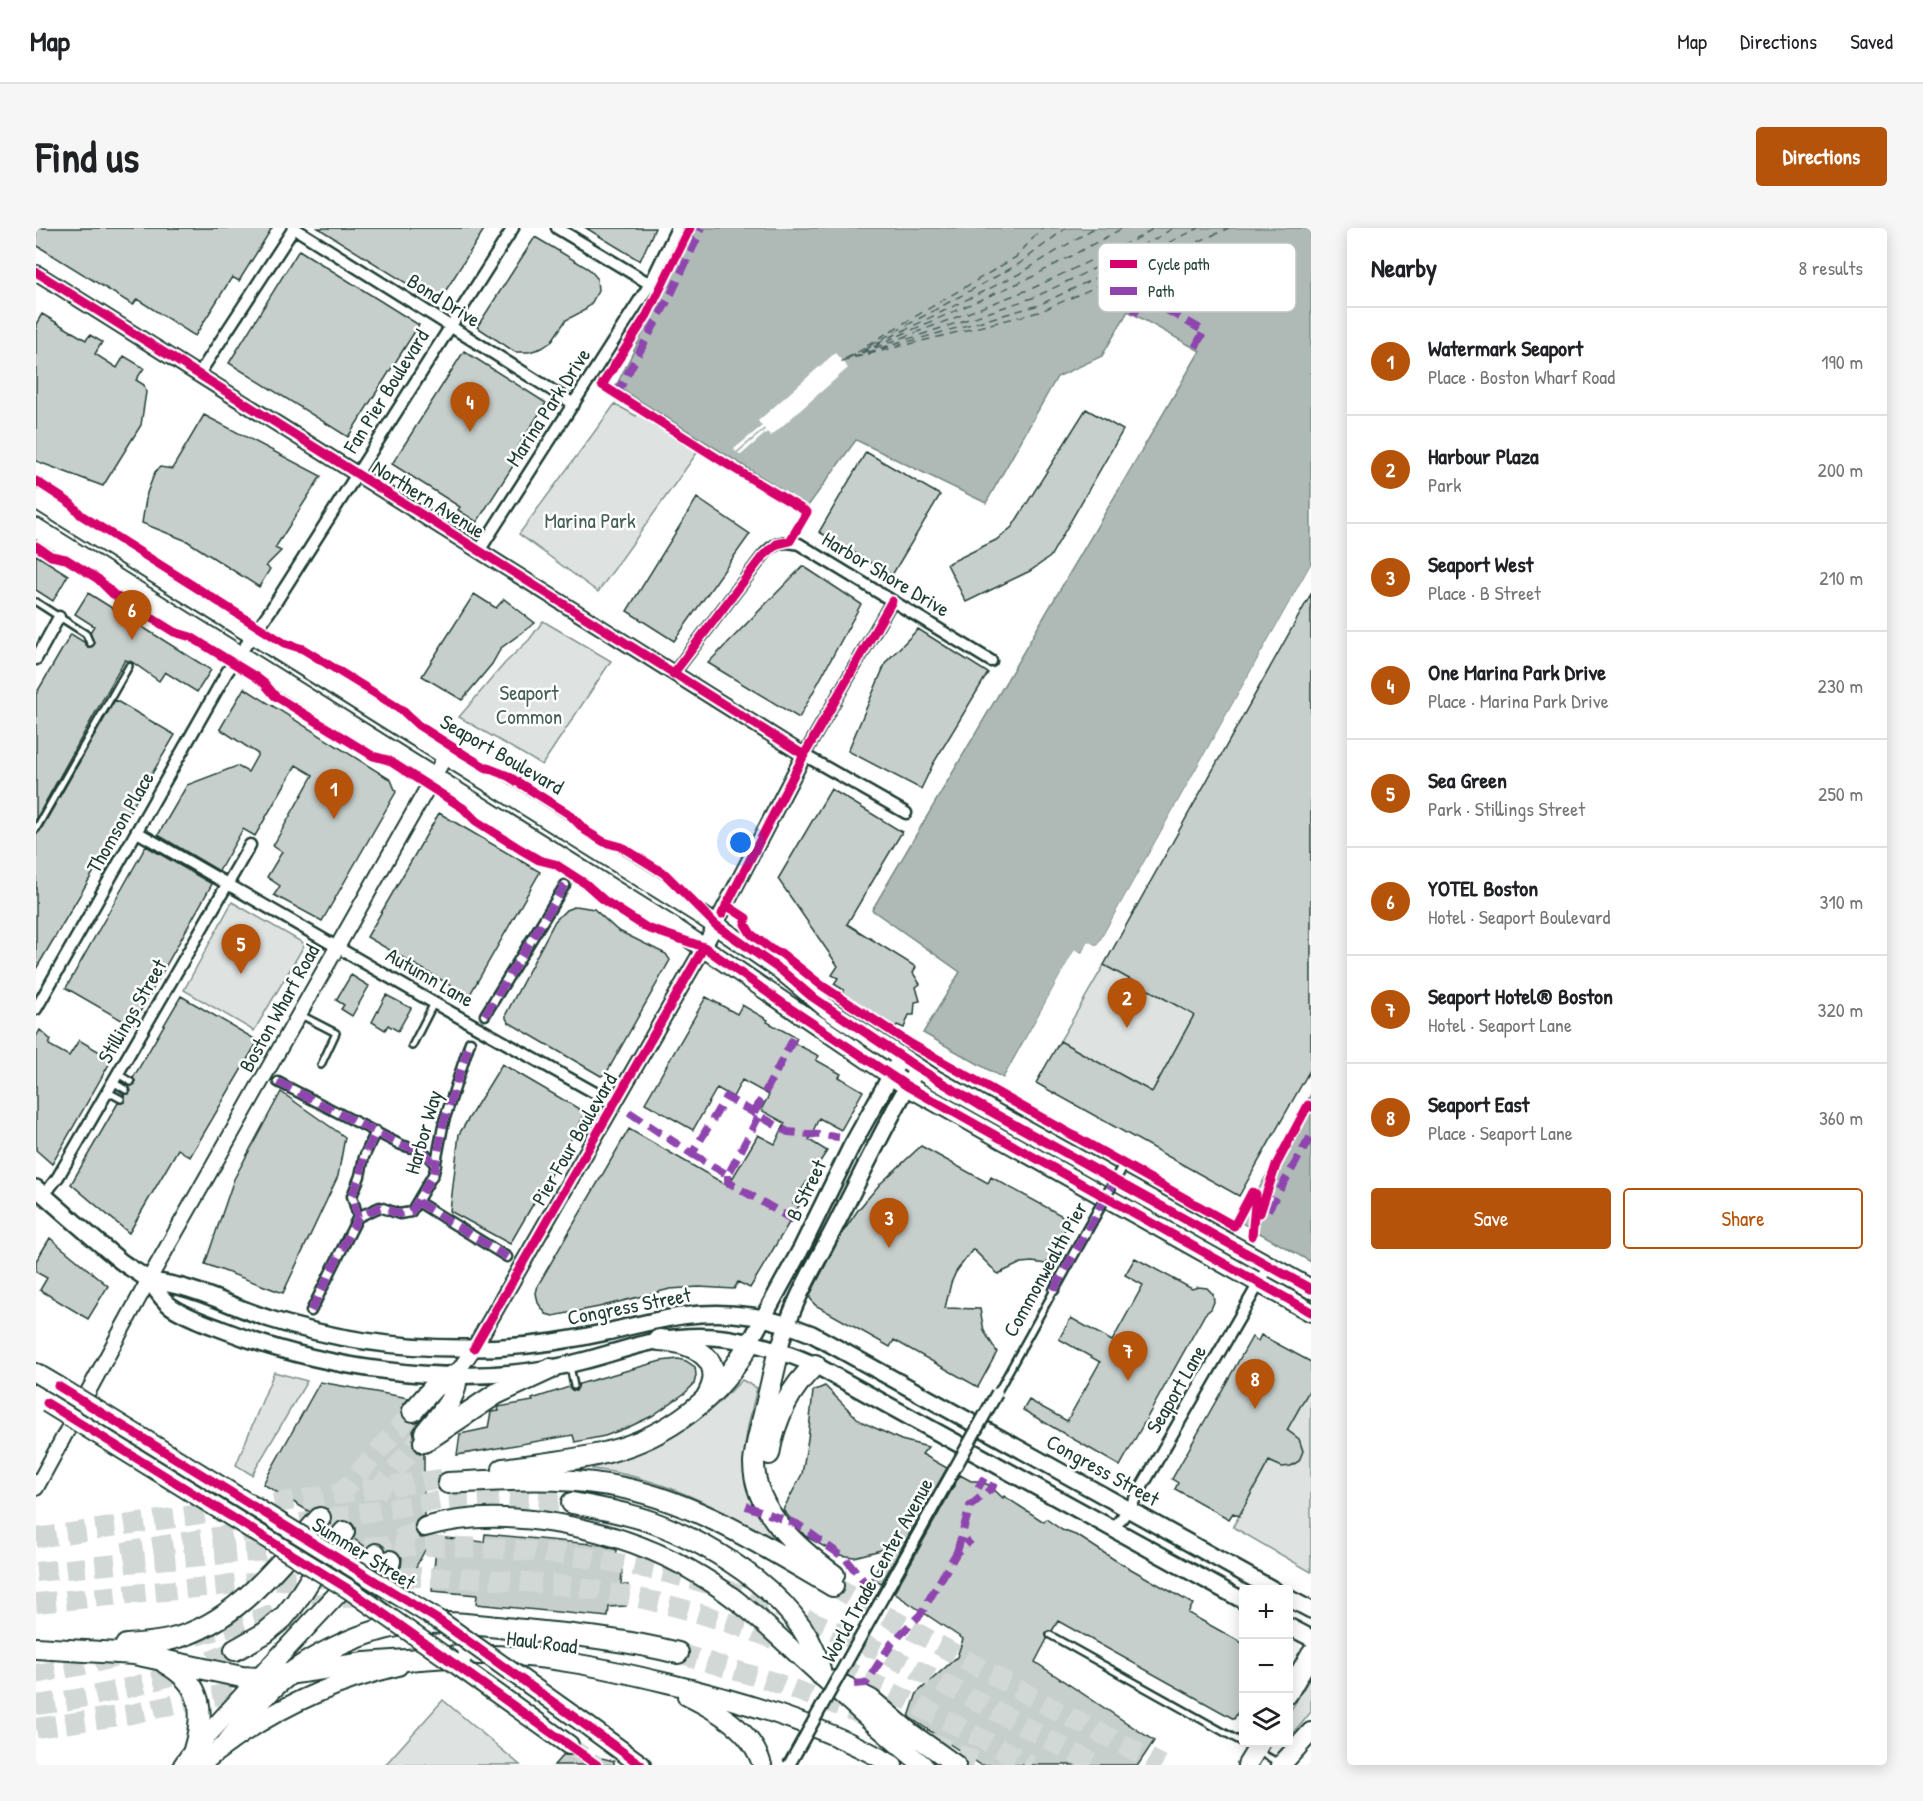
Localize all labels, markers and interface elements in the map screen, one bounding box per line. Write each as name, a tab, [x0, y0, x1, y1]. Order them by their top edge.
text: Map	[30, 22, 70, 60]
text: Map	[1677, 27, 1707, 56]
text: Directions	[1740, 27, 1817, 56]
text: Saved	[1850, 27, 1893, 56]
button: Directions	[1756, 127, 1887, 186]
text: Find us	[36, 128, 139, 185]
legend	[1098, 243, 1296, 312]
text: Nearby	[1371, 250, 1437, 285]
text: Cycle path	[1148, 253, 1210, 275]
text: 8 results	[1798, 254, 1863, 281]
street label: Bond Drive	[402, 266, 486, 334]
text: Path	[1148, 280, 1174, 302]
street label: Fan Pier Boulevard	[336, 324, 436, 459]
text: Watermark Seaport	[1428, 333, 1583, 363]
street label: Marina Park Drive	[499, 342, 597, 472]
text: 1	[1387, 348, 1394, 375]
text: 190 m	[1821, 348, 1863, 375]
text: Place · Boston Wharf Road	[1428, 363, 1615, 390]
pin: 4	[450, 382, 490, 432]
text: Harbour Plaza	[1428, 441, 1539, 471]
street label: Northern Avenue	[367, 453, 491, 545]
text: 2	[1386, 456, 1395, 483]
text: 200 m	[1818, 456, 1863, 483]
text: Park	[1428, 471, 1461, 498]
park label: Marina Park	[544, 506, 636, 535]
street label: Harbor Shore Drive	[817, 525, 955, 623]
text: Seaport West	[1428, 549, 1533, 579]
text: 3	[1386, 564, 1395, 591]
text: 210 m	[1819, 564, 1863, 591]
text: Place · B Street	[1428, 579, 1541, 606]
pin: 6	[112, 590, 152, 640]
text: One Marina Park Drive	[1428, 657, 1606, 687]
text: 4	[1387, 672, 1394, 699]
text: 230 m	[1818, 672, 1863, 699]
park label: Seaport Common	[496, 678, 562, 731]
text: Place · Marina Park Drive	[1428, 687, 1609, 714]
street label: Seaport Boulevard	[435, 707, 569, 801]
text: Sea Green	[1428, 765, 1507, 795]
street label: Thomson Place	[79, 766, 161, 878]
pin: 1	[314, 770, 354, 819]
text: 5	[1386, 780, 1395, 807]
text: 250 m	[1818, 780, 1863, 807]
text: Park · Stillings Street	[1428, 795, 1585, 822]
your location	[726, 828, 755, 857]
text: YOTEL Boston	[1428, 873, 1538, 903]
text: 6	[1387, 888, 1394, 915]
text: 310 m	[1820, 888, 1863, 915]
text: Hotel · Seaport Boulevard	[1428, 903, 1610, 930]
pin: 5	[222, 924, 260, 974]
street label: Boston Wharf Road	[232, 939, 326, 1077]
street label: Autumn Lane	[381, 940, 479, 1014]
street label: Stillings Street	[90, 953, 174, 1068]
pin: 2	[1108, 978, 1146, 1028]
text: Seaport Hotel® Boston	[1428, 981, 1613, 1011]
text: 7	[1386, 996, 1395, 1023]
text: 320 m	[1818, 996, 1863, 1023]
text: Hotel · Seaport Lane	[1428, 1011, 1572, 1038]
street label: Pier Four Boulevard	[524, 1068, 624, 1210]
street label: Harbor Way	[397, 1086, 449, 1177]
text: Seaport East	[1428, 1089, 1529, 1119]
text: 8	[1386, 1104, 1395, 1131]
text: 360 m	[1819, 1104, 1863, 1131]
text: Place · Seaport Lane	[1428, 1119, 1573, 1146]
street label: B Street	[779, 1154, 833, 1225]
button: Save	[1371, 1188, 1611, 1249]
button: Share	[1623, 1188, 1863, 1249]
street label: Commonwealth Pier	[996, 1196, 1094, 1342]
pin: 3	[870, 1198, 908, 1248]
street label: Congress Street	[565, 1280, 694, 1332]
pin: 7	[1108, 1332, 1148, 1381]
street label: Seaport Lane	[1139, 1339, 1213, 1439]
pin: 8	[1236, 1360, 1274, 1409]
street label: Congress Street	[1041, 1427, 1165, 1513]
street label: World Trade Center Avenue	[814, 1473, 940, 1667]
street label: Summer Street	[307, 1510, 422, 1597]
map controls	[1239, 1585, 1293, 1747]
button: +	[1239, 1585, 1293, 1639]
street label: Haul Road	[505, 1623, 579, 1661]
button: −	[1239, 1639, 1293, 1693]
button: layers	[1239, 1693, 1293, 1747]

